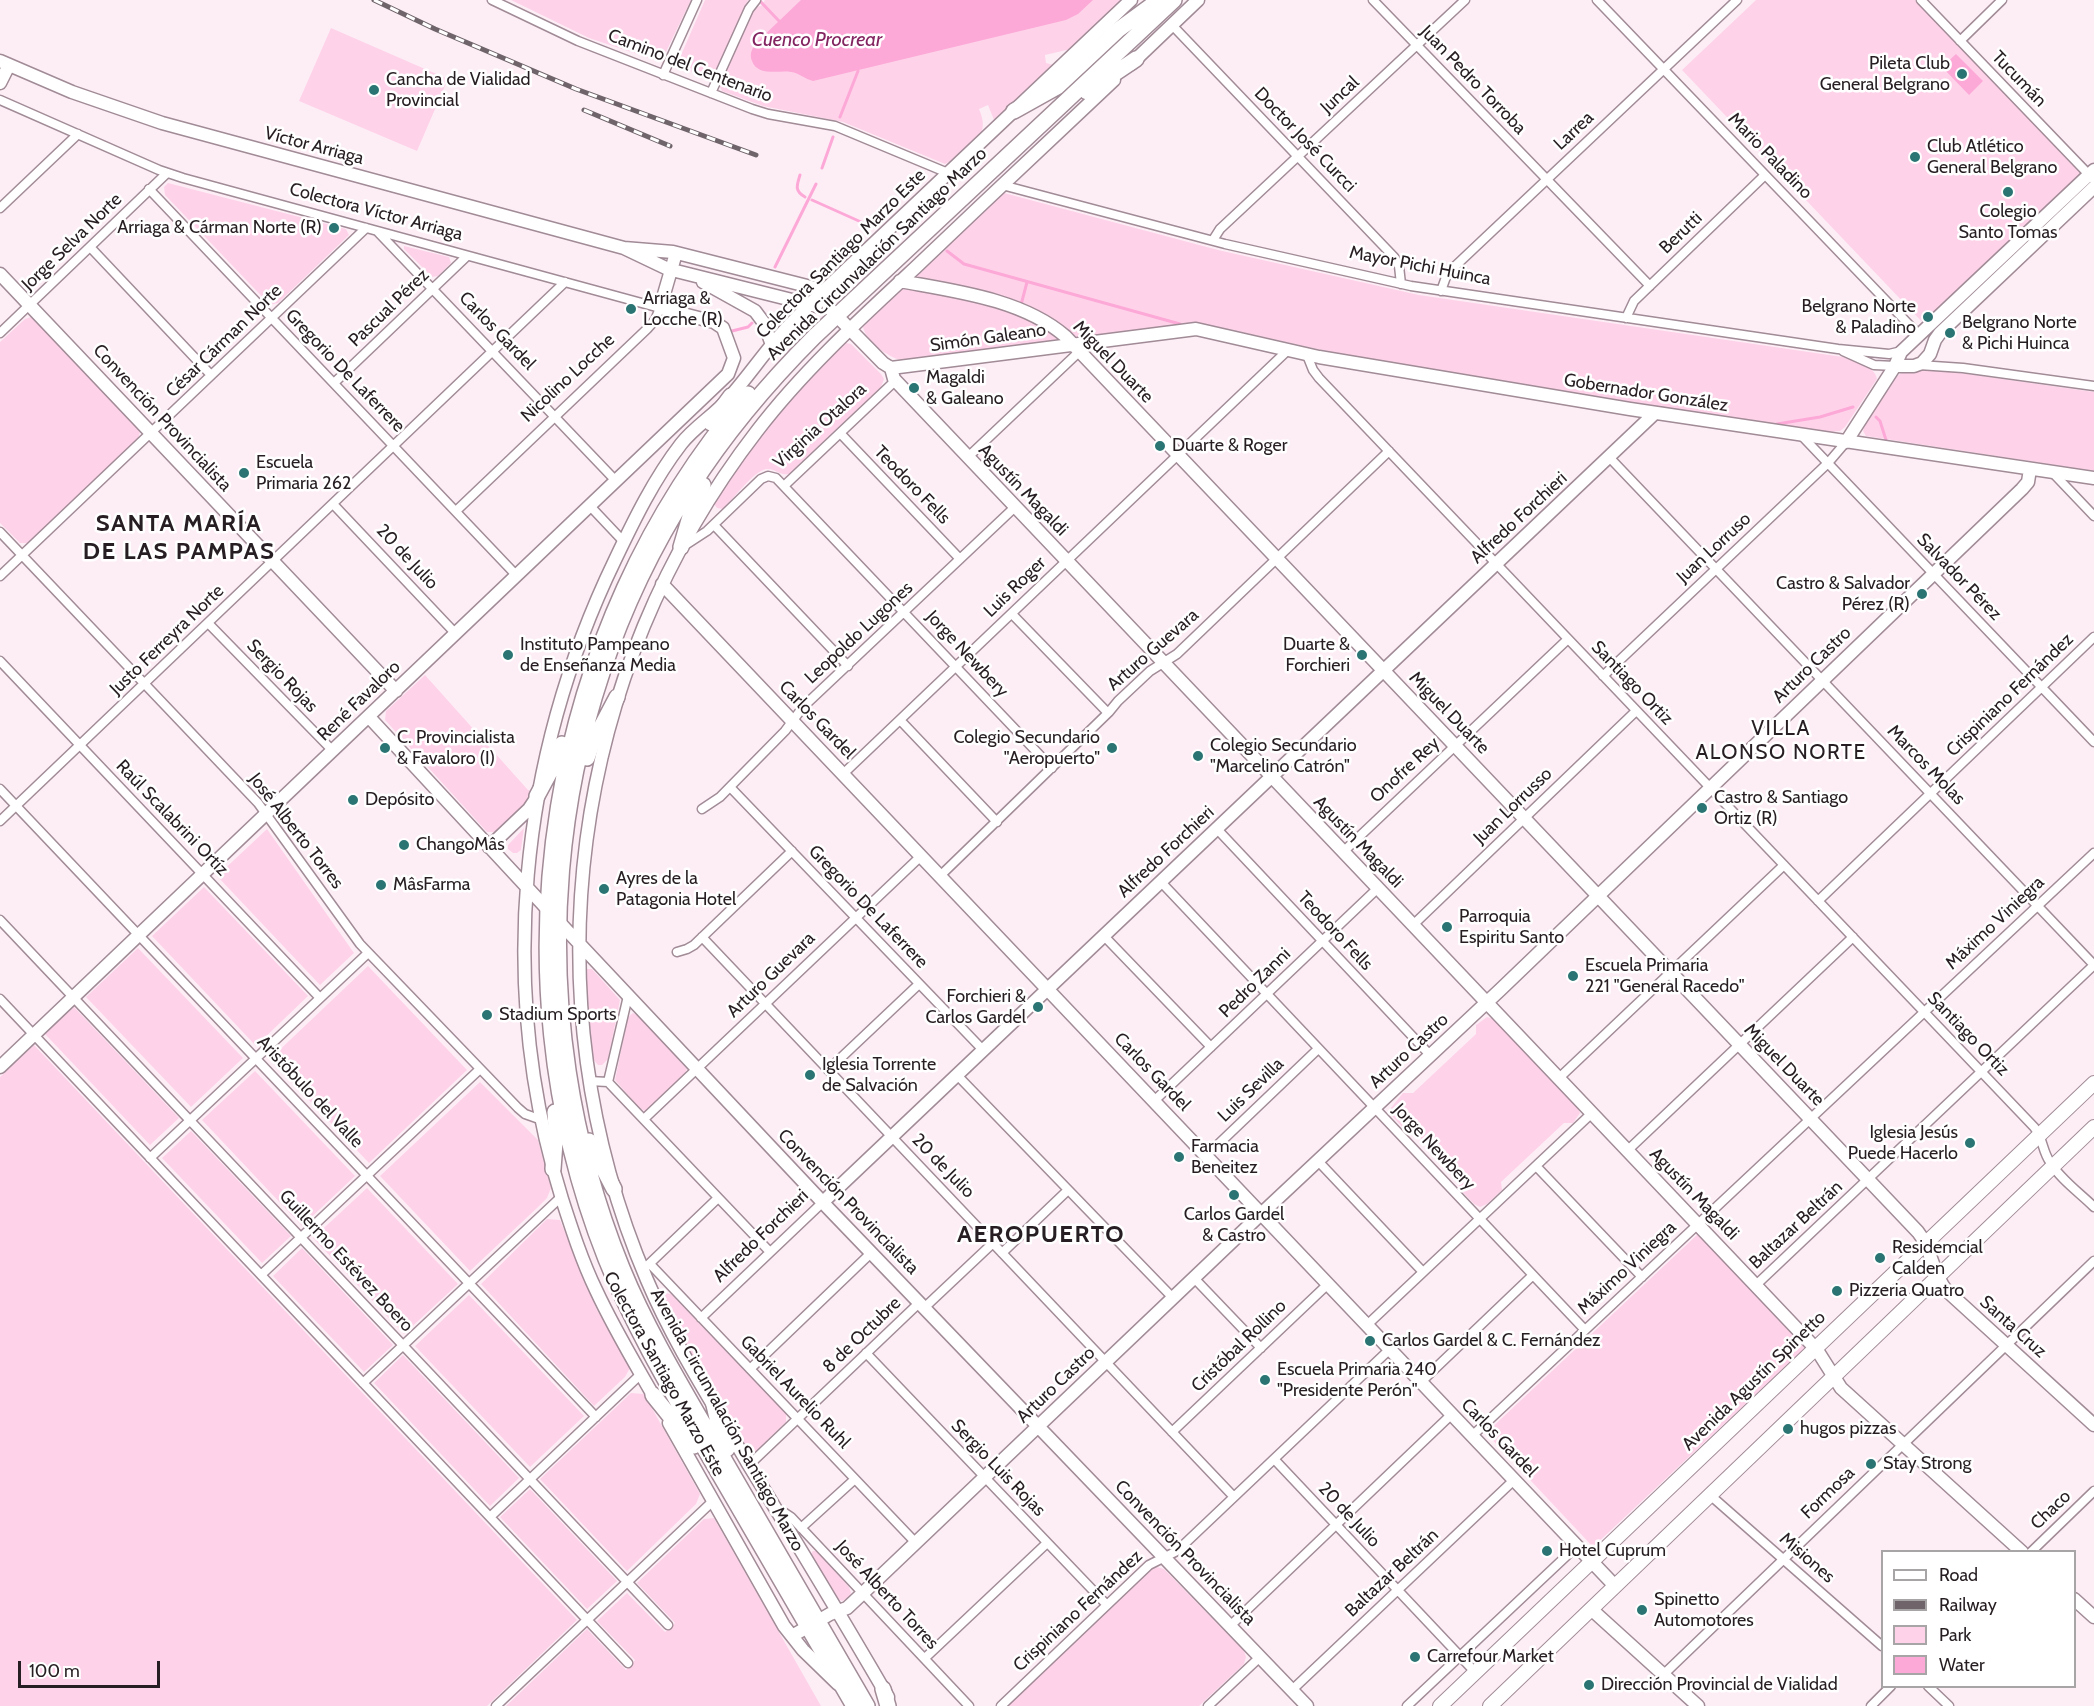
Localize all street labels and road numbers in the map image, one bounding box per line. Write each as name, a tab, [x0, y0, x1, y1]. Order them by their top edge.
street label: Juan Pedro Torroba	[1416, 21, 1530, 139]
street label: Camino del Centenario	[605, 25, 775, 107]
street label: Tucumán	[1987, 46, 2051, 112]
street label: Juncal	[1316, 72, 1364, 118]
street label: Doctor José Curcci	[1250, 83, 1360, 197]
street label: Larrea	[1550, 107, 1598, 155]
street label: Mario Paladino	[1723, 108, 1817, 204]
street label: Víctor Arriaga	[262, 122, 366, 170]
street label: Avenida Circunvalación Santiago Marzo	[763, 143, 991, 365]
street label: Colectora Santiago Marzo Este	[752, 165, 930, 343]
street label: Colectora Víctor Arriaga	[287, 178, 465, 246]
street label: Jorge Selva Norte	[18, 189, 126, 295]
street label: Berutti	[1655, 208, 1707, 258]
street label: Mayor Pichi Huinca	[1347, 242, 1493, 290]
street label: Pascual Pérez	[344, 264, 434, 352]
street label: César Cárman Norte	[161, 280, 287, 402]
street label: Carlos Gardel	[454, 287, 540, 375]
street label: Gregorio De Laferrere	[281, 305, 409, 437]
street label: Miguel Duarte	[1068, 316, 1158, 408]
street label: Simón Galeano	[929, 319, 1047, 357]
street label: Nicolino Locche	[517, 329, 619, 427]
street label: Convención Provincialista	[88, 340, 236, 496]
street label: Gobernador González	[1562, 369, 1730, 417]
street label: Virginia Otalora	[769, 379, 871, 473]
street label: Agustín Magaldi	[974, 440, 1072, 540]
street label: Teodoro Fells	[869, 441, 955, 529]
street label: Alfredo Forchieri	[1466, 468, 1572, 568]
street label: Juan Lorruso	[1672, 508, 1756, 588]
street label: 20 de Julio	[371, 520, 443, 594]
street label: Salvador Pérez	[1912, 529, 2006, 625]
street label: Luis Roger	[979, 552, 1051, 622]
street label: Leopoldo Lugones	[800, 577, 918, 689]
street label: Justo Ferreyra Norte	[106, 580, 228, 700]
street label: Arturo Guevara	[1103, 605, 1203, 695]
street label: Jorge Newbery	[921, 606, 1013, 702]
street label: Arturo Castro	[1768, 622, 1856, 708]
street label: Crispiniano Fernández	[1942, 629, 2078, 761]
street label: Sergio Rojas	[242, 635, 322, 717]
street label: Santiago Ortiz	[1587, 637, 1677, 729]
street label: René Favaloro	[313, 656, 405, 746]
street label: Miguel Duarte	[1404, 667, 1494, 759]
street label: Carlos Gardel	[774, 676, 860, 764]
street label: Marcos Molas	[1883, 721, 1969, 809]
street label: Onofre Rey	[1366, 732, 1444, 808]
street label: Raúl Scalabrini Ortíz	[111, 756, 233, 880]
street label: Juan Lorrusso	[1469, 763, 1557, 849]
street label: José Alberto Torres	[244, 769, 348, 893]
street label: Agustín Magaldi	[1309, 792, 1407, 892]
street label: Alfredo Forchieri	[1113, 802, 1219, 902]
street label: Gregorio De Laferrere	[804, 841, 932, 973]
street label: Máximo Viniegra	[1941, 872, 2049, 974]
street label: Teodoro Fells	[1293, 887, 1377, 975]
street label: Arturo Guevara	[723, 928, 819, 1022]
street label: Pedro Zanni	[1215, 944, 1295, 1022]
street label: Santiago Ortiz	[1923, 988, 2013, 1080]
street label: Arturo Castro	[1365, 1009, 1453, 1093]
street label: Miguel Duarte	[1739, 1019, 1829, 1111]
street label: Carlos Gardel	[1109, 1028, 1195, 1116]
street label: Aristóbulo del Valle	[252, 1031, 368, 1153]
street label: Luis Sevilla	[1214, 1053, 1288, 1127]
street label: Jorge Newbery	[1388, 1099, 1480, 1195]
street label: Convención Provincialista	[773, 1125, 923, 1279]
street label: 20 de Julio	[907, 1129, 979, 1203]
street label: Agustín Magaldi	[1645, 1144, 1743, 1244]
street label: Baltazar Beltrán	[1745, 1176, 1847, 1274]
street label: Guillermo Estévez Boero	[275, 1185, 417, 1337]
street label: Alfredo Forchieri	[709, 1185, 813, 1287]
street label: Máximo Viniegra	[1573, 1217, 1681, 1319]
street label: Colectora Santiago Marzo Este	[599, 1268, 729, 1480]
street label: Avenida Circunvalación Santiago Marzo	[646, 1285, 808, 1555]
street label: Santa Cruz	[1975, 1291, 2051, 1363]
street label: 8 de Octubre	[818, 1292, 906, 1378]
street label: Cristóbal Rollino	[1187, 1295, 1291, 1397]
street label: Avenida Agustín Spinetto	[1678, 1307, 1830, 1455]
street label: Gabriel Aurelio Ruhl	[736, 1331, 854, 1453]
street label: Arturo Castro	[1012, 1342, 1100, 1428]
street label: Carlos Gardel	[1456, 1394, 1542, 1482]
street label: Sergio Luis Rojas	[946, 1415, 1050, 1521]
street label: Formosa	[1797, 1462, 1859, 1524]
street label: Convención Provincialista	[1110, 1476, 1260, 1630]
street label: 20 de Julio	[1313, 1478, 1385, 1552]
street label: Chaco	[2026, 1486, 2076, 1534]
street label: Baltazar Beltrán	[1341, 1524, 1443, 1622]
street label: Misiones	[1775, 1528, 1839, 1588]
street label: José Alberto Torres	[831, 1536, 943, 1654]
street label: Crispiniano Fernández	[1009, 1546, 1147, 1676]

